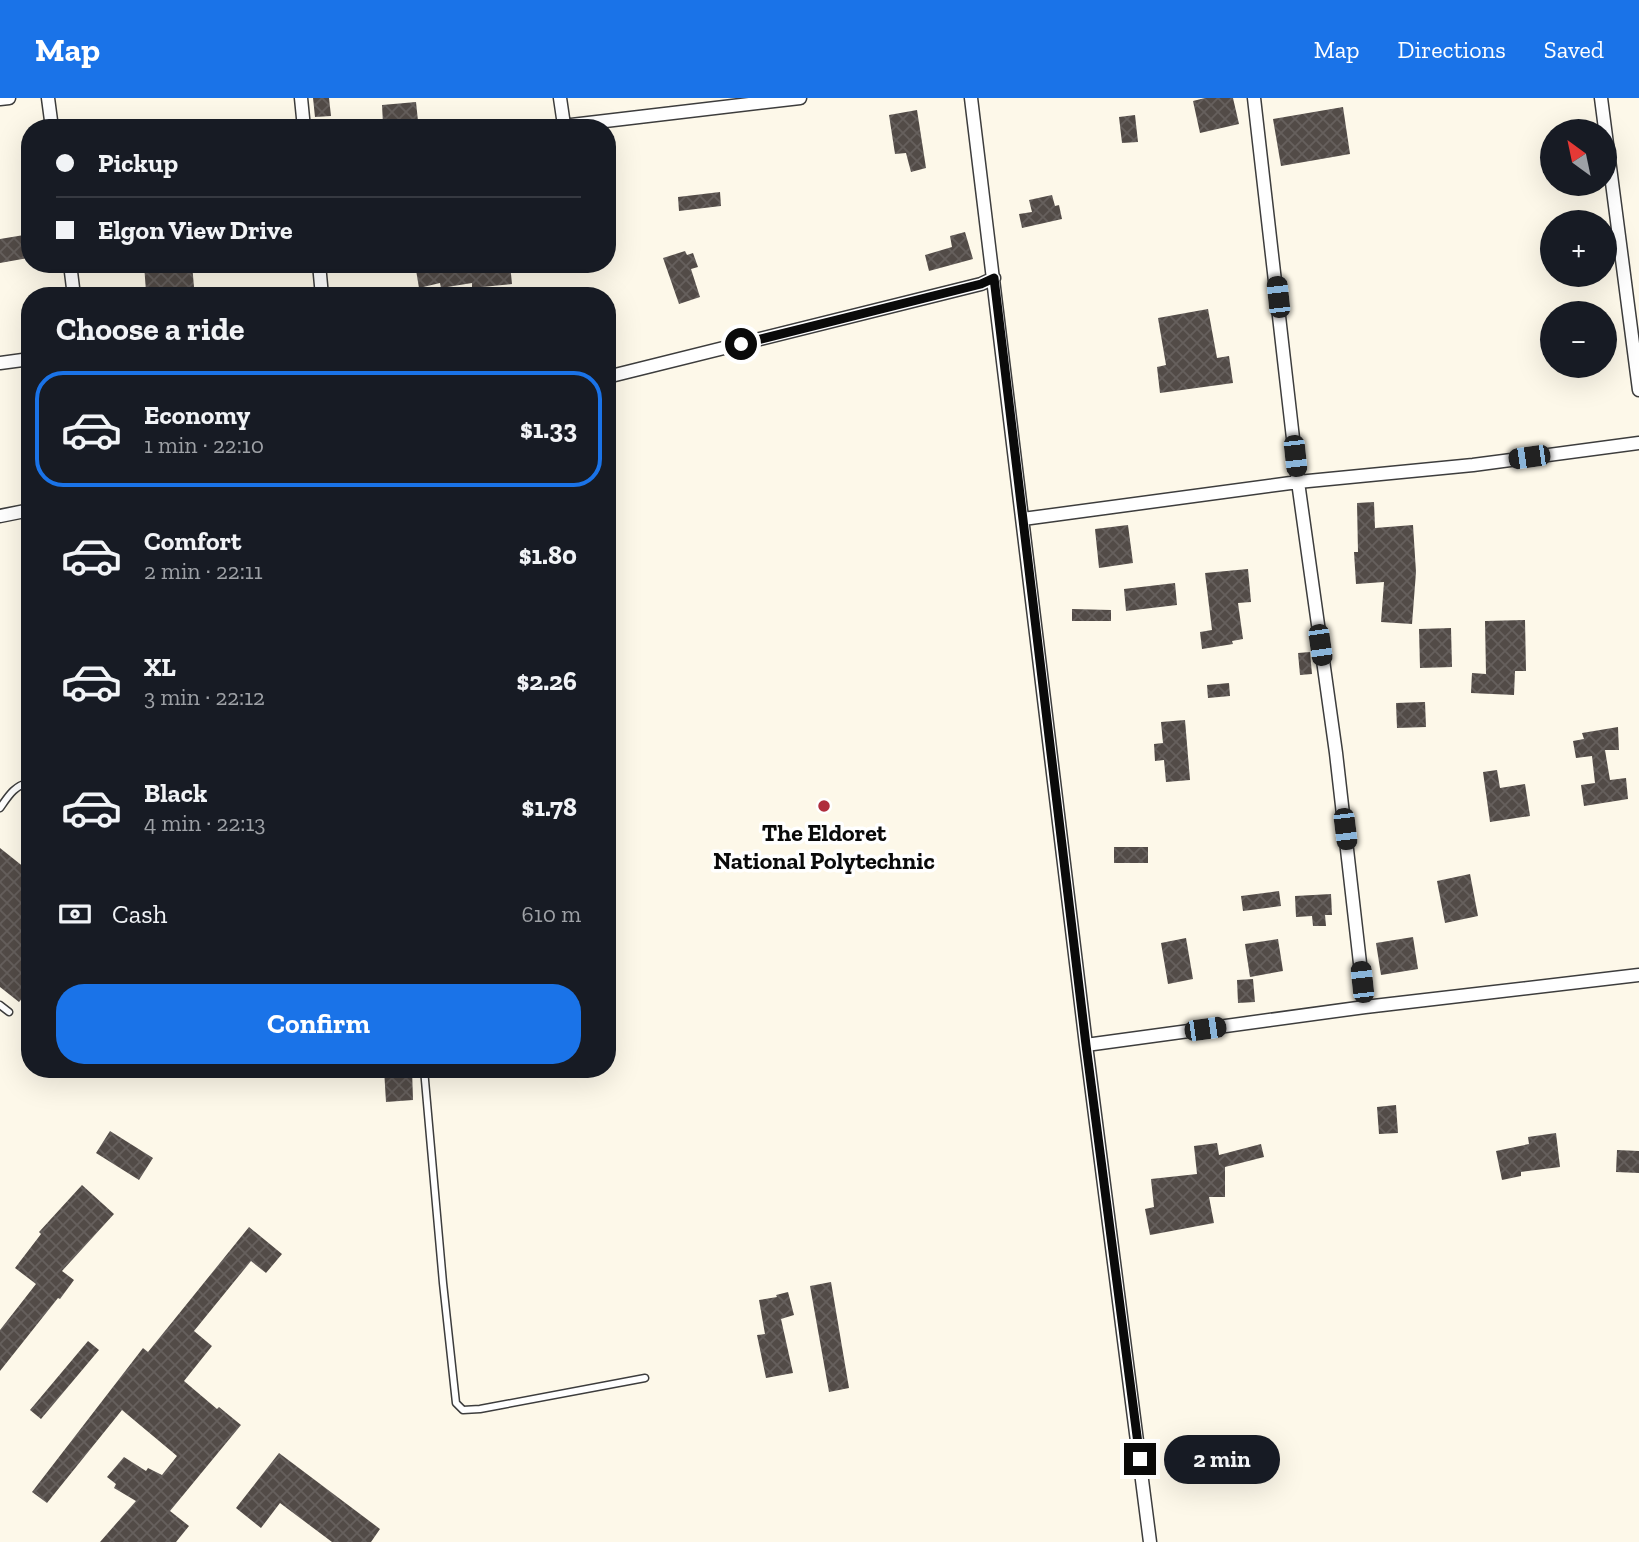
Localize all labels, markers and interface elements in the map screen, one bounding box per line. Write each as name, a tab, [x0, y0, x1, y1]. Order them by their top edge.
text: Map	[35, 30, 100, 69]
text: Map	[1314, 35, 1360, 64]
text: Directions	[1398, 35, 1506, 64]
text: Saved	[1544, 35, 1604, 64]
north arrow	[1540, 119, 1617, 196]
map controls	[1540, 119, 1617, 378]
text: Pickup	[98, 147, 178, 179]
button: +	[1540, 210, 1617, 287]
text: Elgon View Drive	[98, 214, 293, 246]
car	[1266, 275, 1291, 319]
button: −	[1540, 301, 1617, 378]
text: Choose a ride	[56, 310, 244, 348]
route start	[725, 328, 757, 360]
icon: car	[60, 398, 123, 461]
text: Economy	[144, 399, 250, 431]
text: $1.33	[520, 413, 577, 445]
text: 1 min · 22:10	[144, 431, 264, 459]
car	[1283, 434, 1308, 478]
car	[1507, 444, 1552, 470]
icon: car	[60, 524, 123, 587]
text: Comfort	[144, 525, 241, 557]
text: $1.80	[519, 539, 577, 571]
text: 2 min · 22:11	[144, 557, 263, 585]
car	[1307, 623, 1334, 667]
icon: car	[60, 650, 123, 713]
text: XL	[144, 651, 176, 683]
text: $2.26	[516, 665, 577, 697]
text: 3 min · 22:12	[144, 683, 265, 711]
icon: car	[60, 776, 123, 839]
text: Black	[144, 777, 207, 809]
text: $1.78	[522, 791, 577, 823]
marker: The Eldoret National Polytechnic	[816, 798, 832, 814]
car	[1333, 807, 1358, 851]
text: 4 min · 22:13	[144, 809, 266, 837]
place label: The Eldoret National Polytechnic	[713, 818, 935, 875]
icon: cash	[56, 895, 94, 933]
text: Cash	[112, 898, 167, 930]
text: 610 m	[522, 900, 581, 928]
car	[1350, 960, 1375, 1004]
button: Confirm	[56, 984, 581, 1064]
car	[1183, 1016, 1228, 1042]
callout: 2 min	[1164, 1434, 1280, 1484]
route end	[1124, 1443, 1156, 1475]
text: 2 min	[1193, 1445, 1251, 1473]

